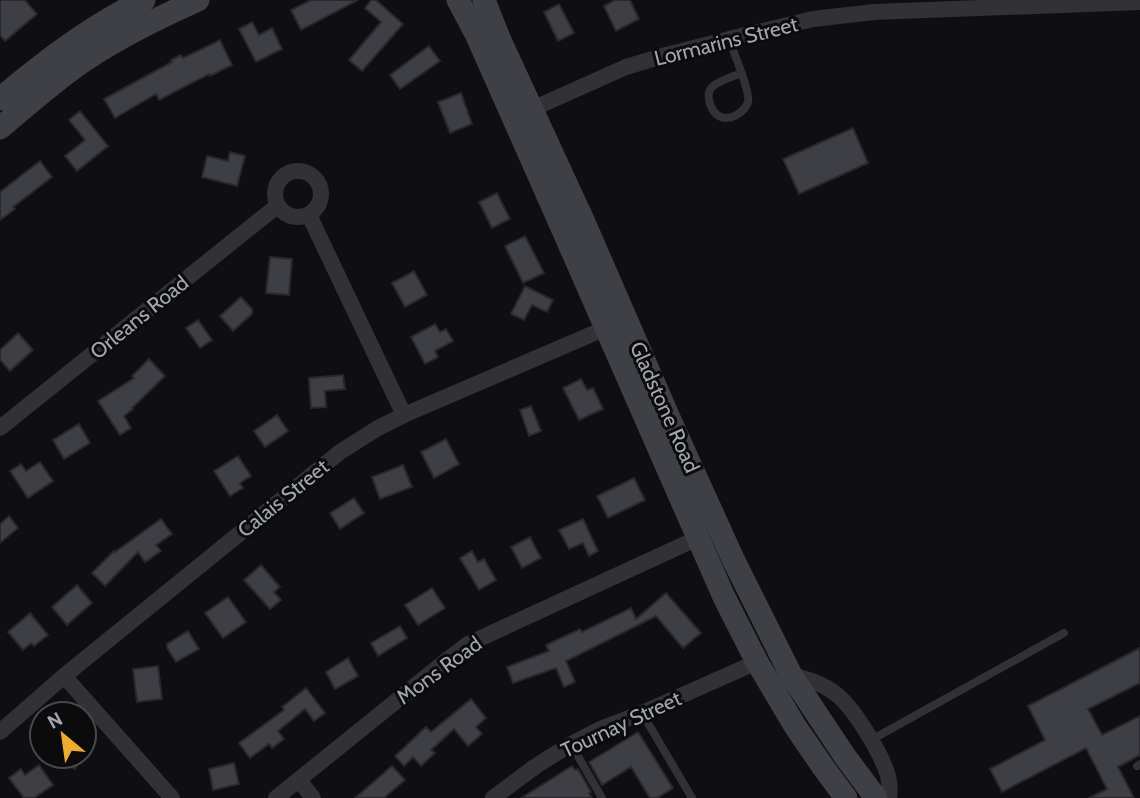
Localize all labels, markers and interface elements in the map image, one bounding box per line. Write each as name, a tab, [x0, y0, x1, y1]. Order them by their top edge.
street label: Lormarins Street	[652, 11, 800, 71]
street label: Orleans Road	[85, 270, 193, 364]
street label: Gladstone Road	[625, 338, 705, 476]
street label: Calais Street	[232, 454, 334, 542]
street label: Mons Road	[392, 631, 486, 709]
street label: Tournay Street	[557, 685, 685, 763]
north arrow	[28, 700, 98, 770]
text: N	[44, 707, 66, 734]

